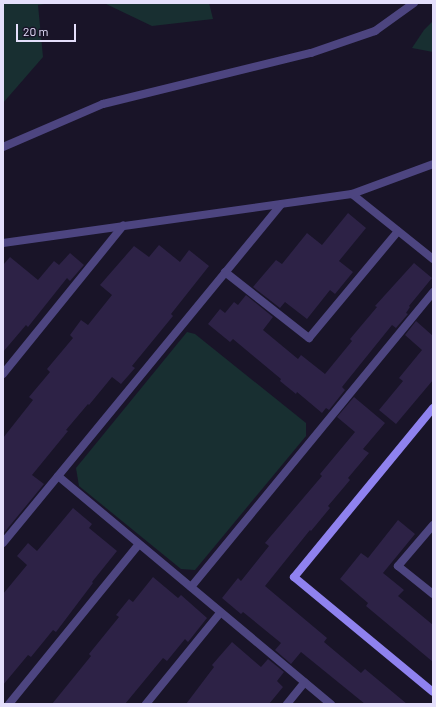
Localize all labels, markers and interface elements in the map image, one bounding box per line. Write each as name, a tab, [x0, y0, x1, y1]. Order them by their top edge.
scale bar	[18, 16, 78, 42]
text: 20 m	[23, 24, 49, 38]

